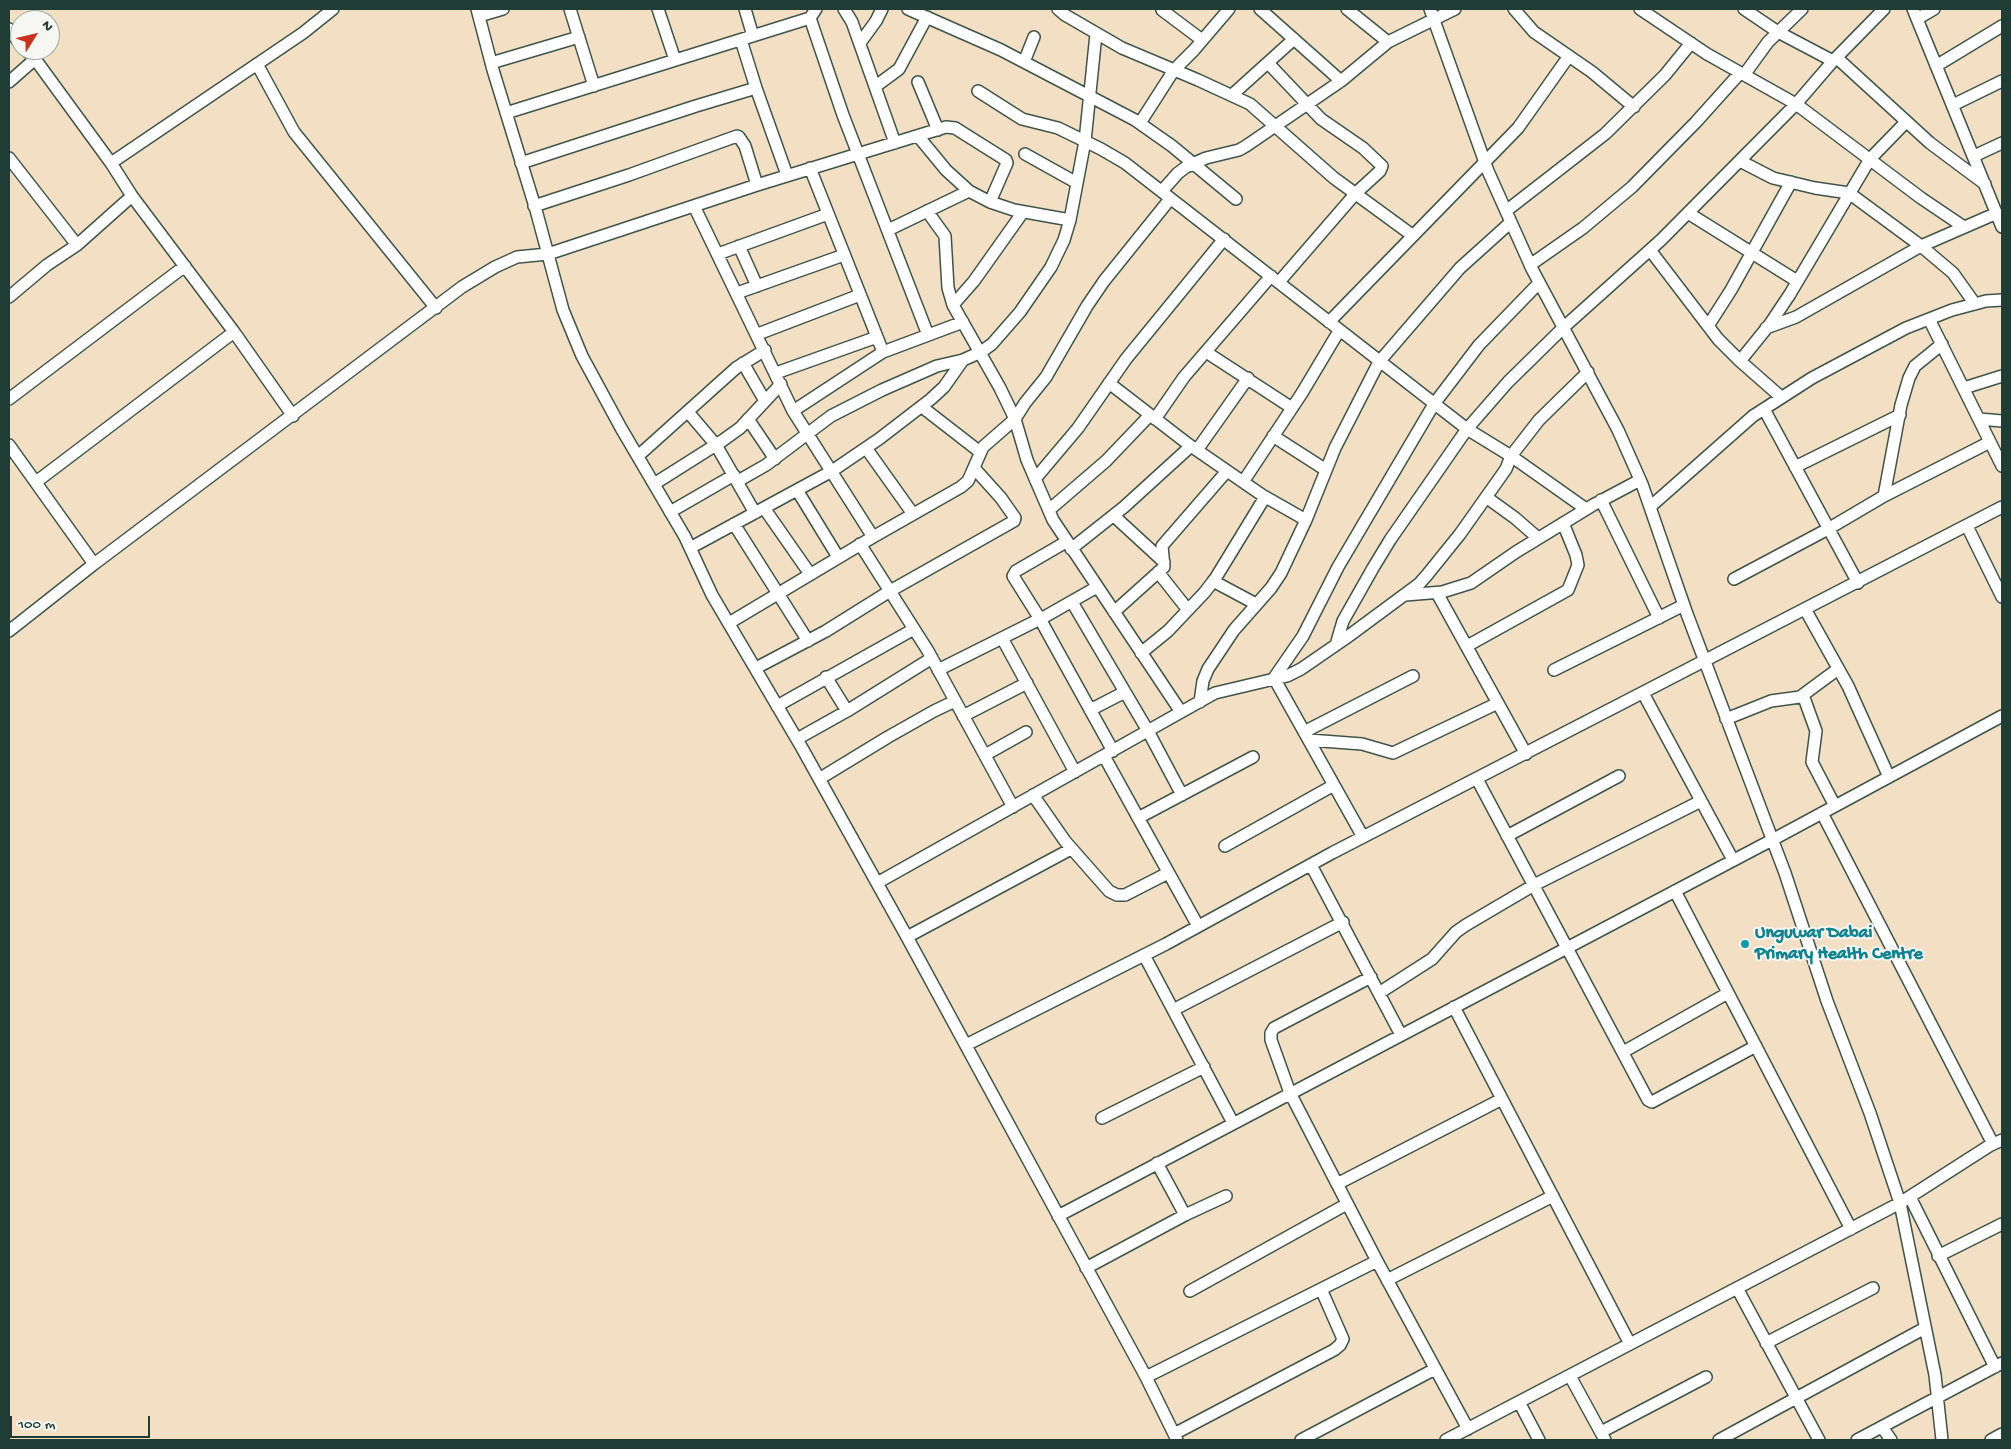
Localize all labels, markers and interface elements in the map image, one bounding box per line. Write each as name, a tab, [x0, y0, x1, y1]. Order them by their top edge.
north arrow	[10, 10, 60, 60]
text: N	[37, 18, 56, 35]
place label: Unguwar Dabai Primary Health Centre	[1755, 923, 1923, 966]
marker: Unguwar Dabai Primary Health Centre	[1739, 938, 1751, 950]
scale bar	[12, 1406, 152, 1438]
text: 100 m	[18, 1416, 55, 1434]

